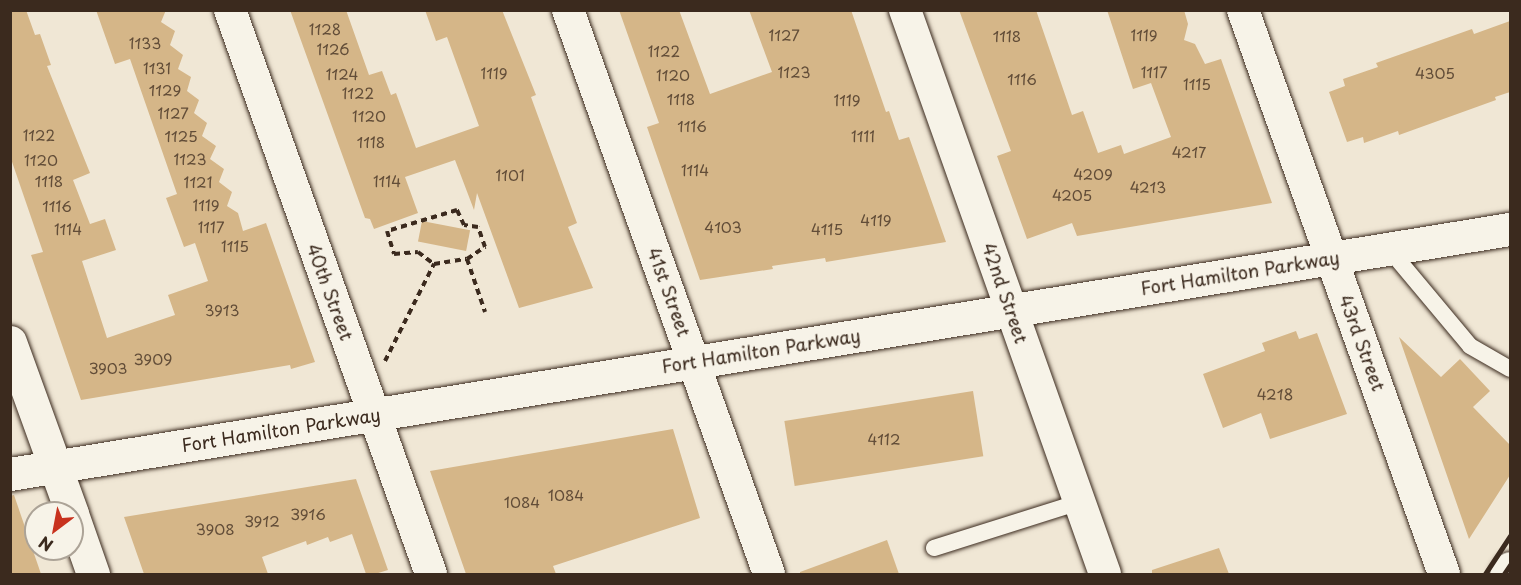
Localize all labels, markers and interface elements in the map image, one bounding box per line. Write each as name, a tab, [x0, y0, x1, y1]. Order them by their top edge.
house number: 1128	[309, 20, 341, 38]
house number: 1127	[768, 26, 800, 44]
house number: 1119	[1130, 26, 1158, 44]
house number: 1118	[993, 27, 1021, 45]
house number: 1133	[129, 34, 161, 52]
house number: 1126	[317, 40, 349, 58]
house number: 1122	[648, 42, 680, 60]
house number: 1131	[143, 59, 171, 77]
house number: 1123	[777, 63, 811, 81]
house number: 1117	[1141, 63, 1167, 81]
house number: 1119	[480, 64, 508, 82]
house number: 4305	[1415, 64, 1455, 82]
house number: 1124	[326, 65, 358, 83]
house number: 1120	[656, 66, 690, 84]
house number: 1116	[1007, 70, 1037, 88]
house number: 1115	[1183, 75, 1211, 93]
house number: 1129	[149, 81, 181, 99]
house number: 1122	[342, 84, 374, 102]
house number: 1118	[667, 90, 695, 108]
house number: 1119	[833, 91, 861, 109]
house number: 1127	[157, 104, 189, 122]
house number: 1120	[352, 107, 386, 125]
house number: 1116	[677, 117, 707, 135]
house number: 1122	[23, 126, 55, 144]
house number: 1125	[164, 127, 198, 145]
house number: 1111	[851, 127, 875, 145]
house number: 1118	[357, 133, 385, 151]
house number: 4217	[1172, 143, 1206, 161]
house number: 1123	[173, 150, 207, 168]
house number: 1120	[24, 151, 58, 169]
house number: 1114	[681, 161, 709, 179]
house number: 4209	[1073, 165, 1113, 183]
house number: 1101	[495, 166, 525, 184]
house number: 1118	[35, 172, 63, 190]
house number: 1114	[373, 172, 401, 190]
house number: 1121	[184, 173, 212, 191]
house number: 4213	[1130, 178, 1166, 196]
house number: 4205	[1052, 186, 1092, 204]
house number: 1119	[192, 196, 220, 214]
house number: 1116	[42, 197, 72, 215]
house number: 4119	[860, 211, 892, 229]
house number: 1117	[198, 218, 224, 236]
house number: 4103	[704, 218, 742, 236]
house number: 1114	[54, 220, 82, 238]
house number: 4115	[811, 220, 843, 238]
house number: 1115	[221, 237, 249, 255]
street label: 40th Street	[302, 240, 358, 344]
street label: 42nd Street	[978, 240, 1032, 346]
street label: 41st Street	[642, 243, 696, 341]
street label: Fort Hamilton Parkway	[1138, 246, 1342, 300]
street label: 43rd Street	[1334, 292, 1390, 394]
house number: 3913	[204, 301, 240, 319]
street label: Fort Hamilton Parkway	[659, 324, 863, 378]
house number: 3909	[134, 350, 172, 368]
house number: 3903	[89, 359, 127, 377]
house number: 4218	[1257, 385, 1293, 403]
street label: Fort Hamilton Parkway	[179, 403, 383, 457]
house number: 4112	[867, 430, 901, 448]
house number: 1084	[548, 486, 584, 504]
house number: 1084	[504, 493, 540, 511]
north arrow	[24, 501, 84, 561]
house number: 3916	[290, 505, 326, 523]
house number: 3912	[244, 512, 280, 530]
house number: 3908	[195, 520, 235, 538]
text: N	[34, 531, 57, 558]

